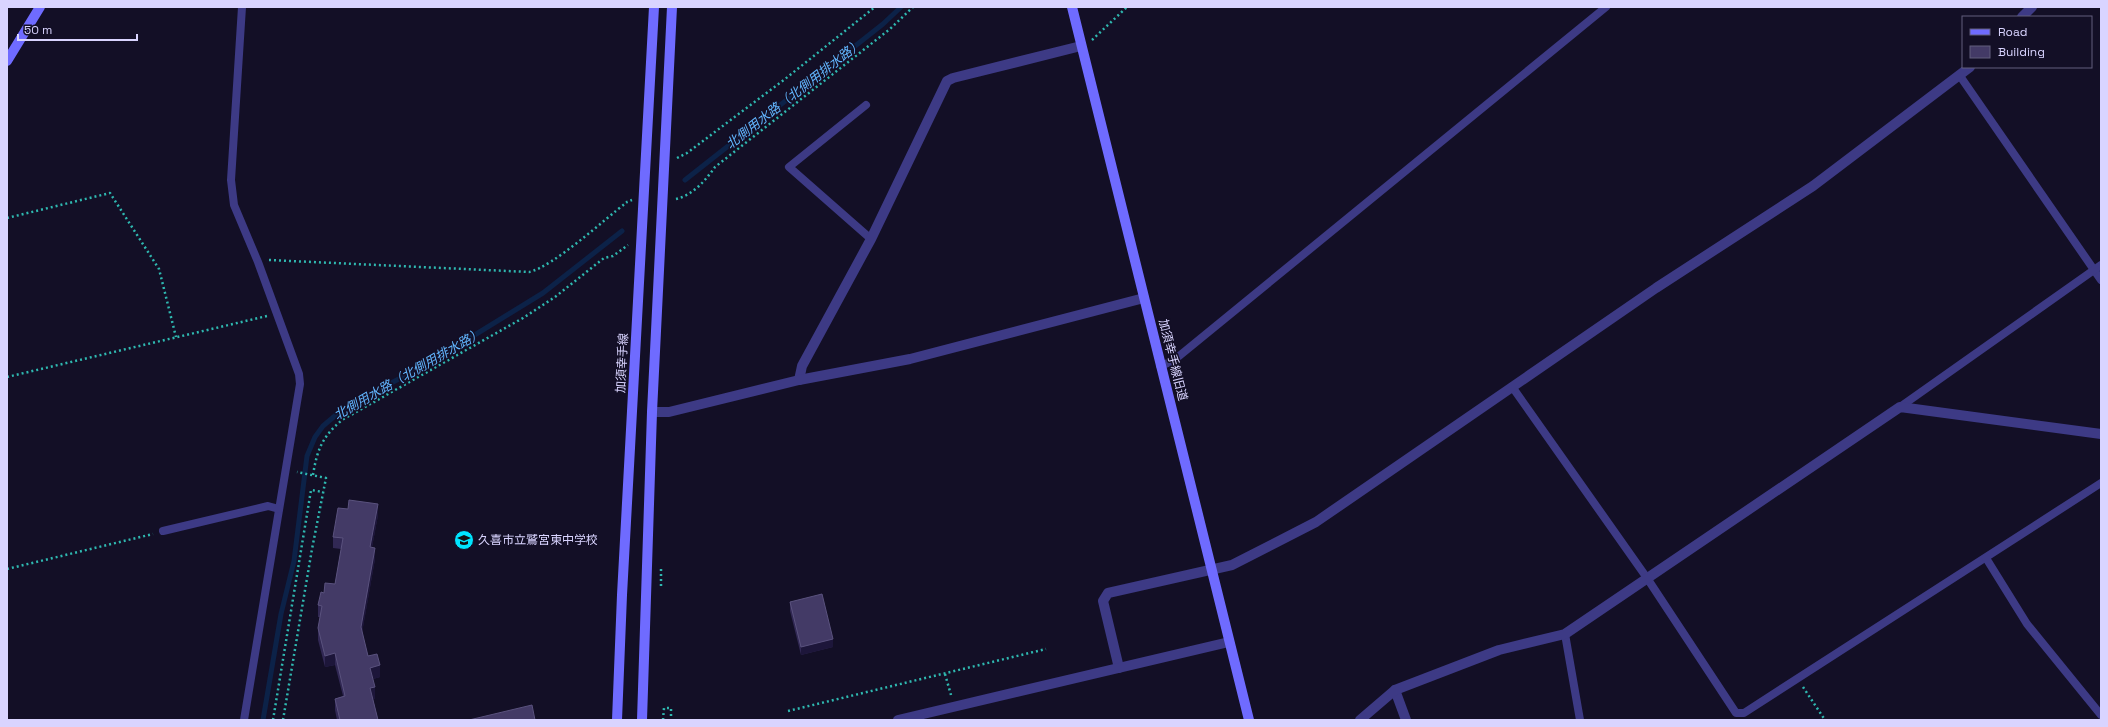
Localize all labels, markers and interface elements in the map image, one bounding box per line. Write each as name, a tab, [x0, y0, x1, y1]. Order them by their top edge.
scale bar	[18, 16, 137, 42]
legend	[1962, 16, 2092, 68]
text: 50 m	[24, 22, 52, 38]
text: Road	[1998, 24, 2027, 40]
water label: 北側用水路（北側用排水路）	[722, 35, 866, 153]
text: Building	[1998, 44, 2045, 60]
street label: 加須幸手線旧道	[1155, 317, 1191, 403]
water label: 北側用水路（北側用排水路）	[331, 324, 485, 424]
street label: 加須幸手線	[612, 333, 632, 393]
school or university icon: 久喜市立鷲宮東中学校	[453, 529, 475, 551]
place label: 久喜市立鷲宮東中学校	[478, 532, 598, 548]

